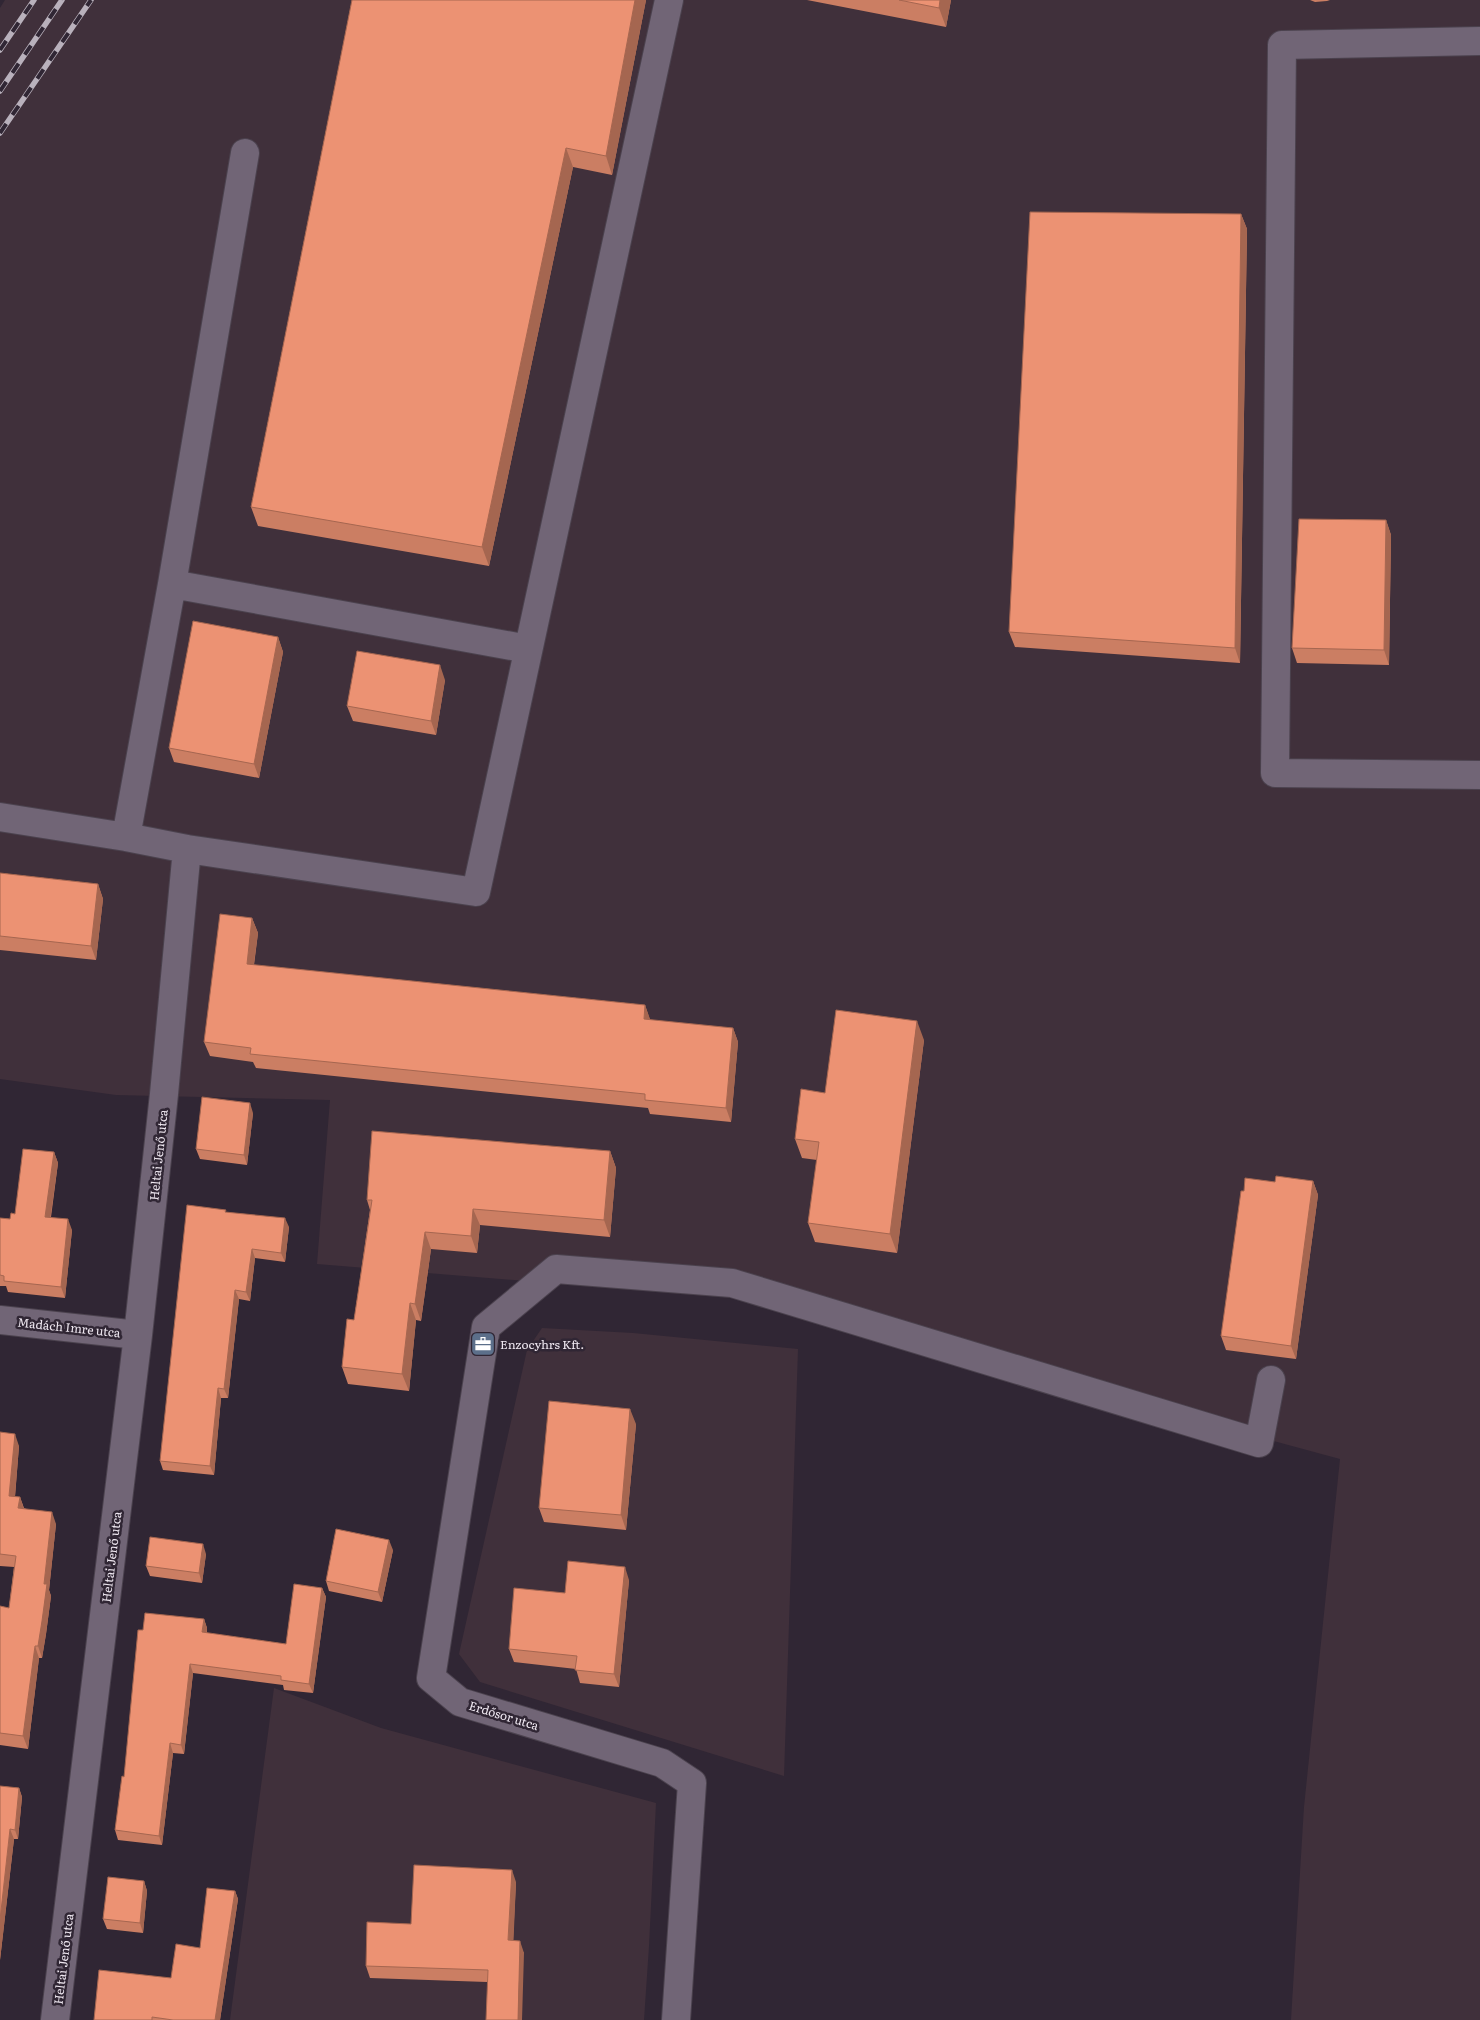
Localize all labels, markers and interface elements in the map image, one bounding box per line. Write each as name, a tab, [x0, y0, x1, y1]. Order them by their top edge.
street label: Heltai Jenő utca	[144, 1108, 172, 1201]
street label: Madách Imre utca	[17, 1313, 122, 1341]
office icon: Enzocyhrs Kft.	[470, 1331, 496, 1357]
place label: Enzocyhrs Kft.	[500, 1335, 584, 1353]
street label: Heltai Jenő utca	[96, 1510, 126, 1604]
street label: Erdősor utca	[467, 1696, 542, 1734]
street label: Heltai Jenő utca	[48, 1912, 78, 2006]

